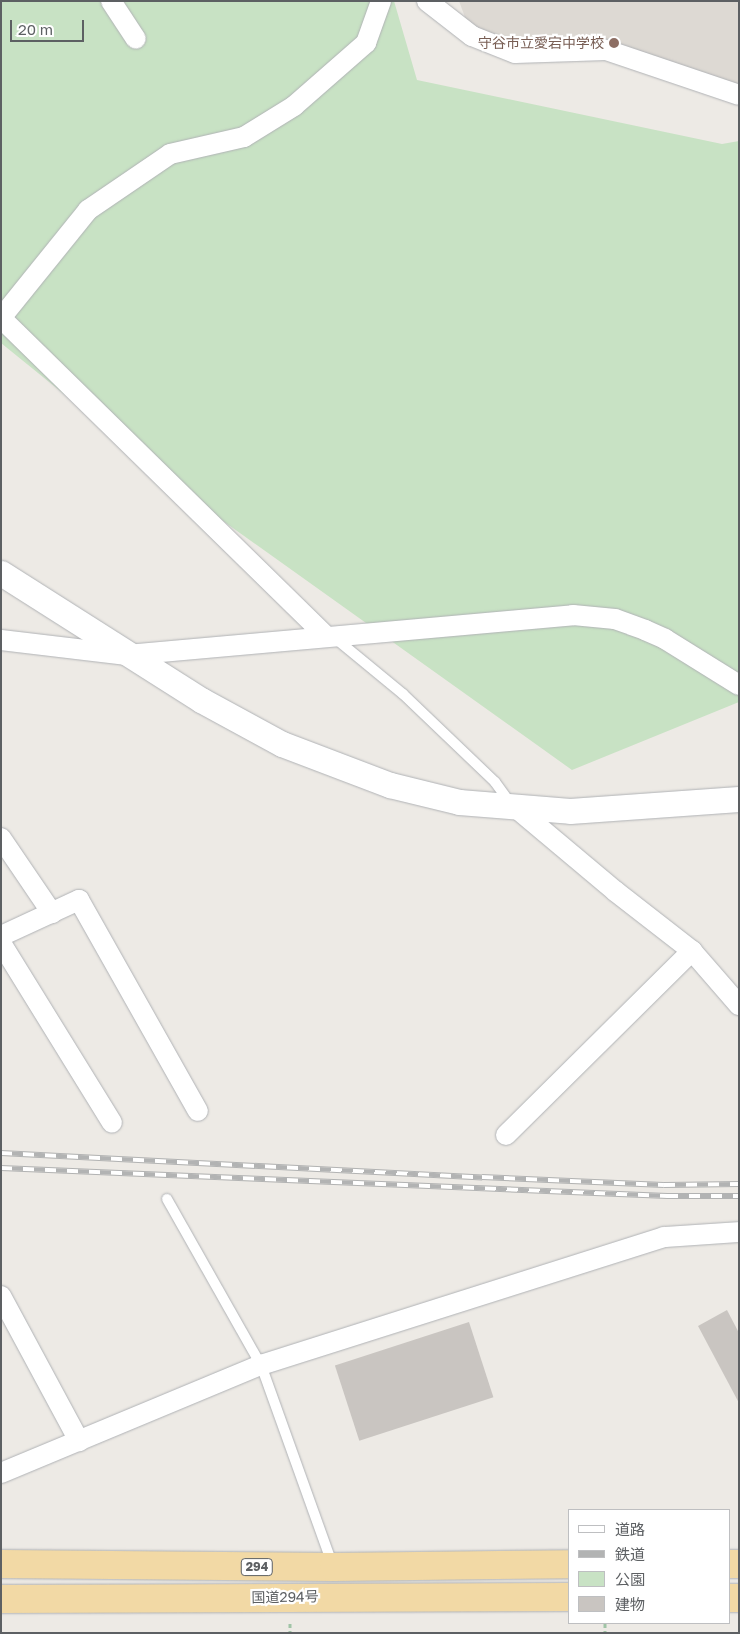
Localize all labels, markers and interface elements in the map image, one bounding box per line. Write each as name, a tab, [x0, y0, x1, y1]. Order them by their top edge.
scale bar	[12, 10, 86, 42]
text: 20 m	[18, 20, 53, 38]
place label: 守谷市立愛宕中学校	[478, 35, 604, 51]
marker: 守谷市立愛宕中学校	[608, 37, 620, 49]
legend	[568, 1509, 730, 1624]
text: 道路	[615, 1520, 645, 1538]
text: 鉄道	[615, 1545, 645, 1563]
road number: 294	[241, 1558, 273, 1576]
text: 公園	[615, 1570, 645, 1588]
street label: 国道294号	[251, 1588, 319, 1606]
text: 建物	[615, 1595, 645, 1613]

